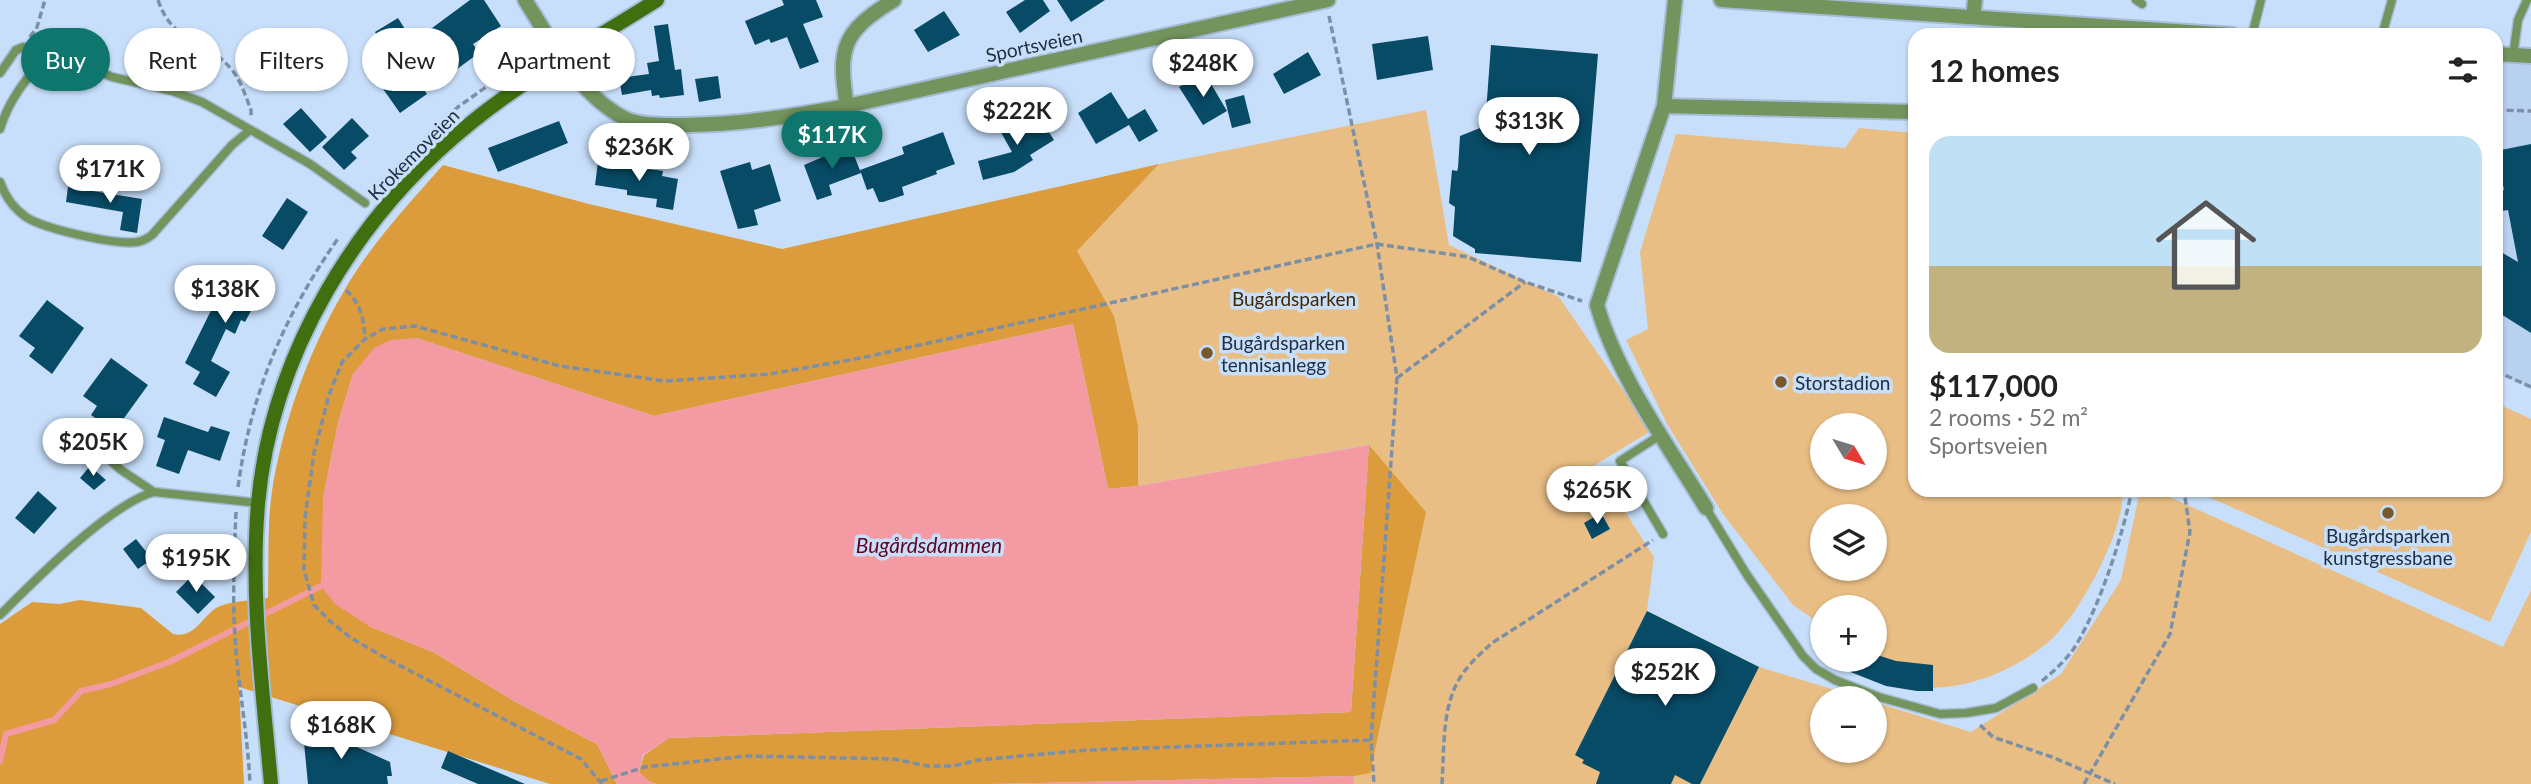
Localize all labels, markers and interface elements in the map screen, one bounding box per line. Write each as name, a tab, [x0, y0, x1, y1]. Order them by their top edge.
street label: Sportsveien	[984, 24, 1084, 66]
chip: Buy	[21, 28, 110, 91]
chip: Rent	[124, 28, 221, 91]
chip: Filters	[235, 28, 348, 91]
chip: New	[362, 28, 459, 91]
chip: Apartment	[473, 28, 635, 91]
pin: $248K	[1154, 40, 1252, 99]
text: $248K	[1168, 48, 1238, 76]
icon: filters	[2444, 51, 2482, 89]
text: 12 homes	[1929, 52, 2060, 88]
pin: $222K	[968, 88, 1066, 147]
text: $222K	[982, 96, 1052, 124]
pin: $313K	[1480, 97, 1578, 157]
street label: Krokemoveien	[362, 103, 464, 205]
text: $313K	[1494, 106, 1564, 134]
pin: $117K	[783, 111, 881, 171]
text: $117K	[797, 120, 867, 148]
pin: $236K	[590, 124, 688, 183]
text: $236K	[604, 132, 674, 160]
pin: $171K	[61, 146, 159, 205]
text: $171K	[75, 154, 145, 182]
icon: home	[2143, 182, 2269, 308]
pin: $138K	[176, 266, 274, 325]
text: $138K	[190, 274, 260, 302]
park label: Bugårdsparken	[1232, 287, 1356, 310]
place label: Bugårdsparken tennisanlegg	[1221, 331, 1345, 376]
marker: Bugårdsparken tennisanlegg	[1199, 345, 1215, 361]
text: $117,000	[1929, 367, 2058, 403]
place label: Storstadion	[1795, 371, 1890, 394]
marker: Storstadion	[1773, 374, 1789, 390]
text: 2 rooms · 52 m²	[1929, 403, 2088, 431]
north arrow	[1810, 413, 1886, 490]
map controls	[1810, 413, 1887, 763]
pin: $205K	[44, 419, 142, 478]
text: $205K	[58, 427, 128, 455]
text: Sportsveien	[1929, 431, 2048, 459]
pin: $265K	[1548, 466, 1646, 526]
text: $265K	[1562, 475, 1632, 503]
button: layers	[1810, 504, 1887, 581]
marker: Bugårdsparken kunstgressbane	[2380, 505, 2396, 521]
place label: Bugårdsparken kunstgressbane	[2323, 524, 2453, 569]
water label: Bugårdsdammen	[856, 532, 1002, 557]
pin: $195K	[147, 534, 245, 594]
text: $195K	[161, 543, 231, 571]
button: +	[1810, 595, 1887, 672]
pin: $252K	[1616, 648, 1714, 708]
text: $252K	[1630, 657, 1700, 685]
button: −	[1810, 686, 1887, 763]
pin: $168K	[292, 702, 390, 761]
text: $168K	[306, 710, 376, 738]

